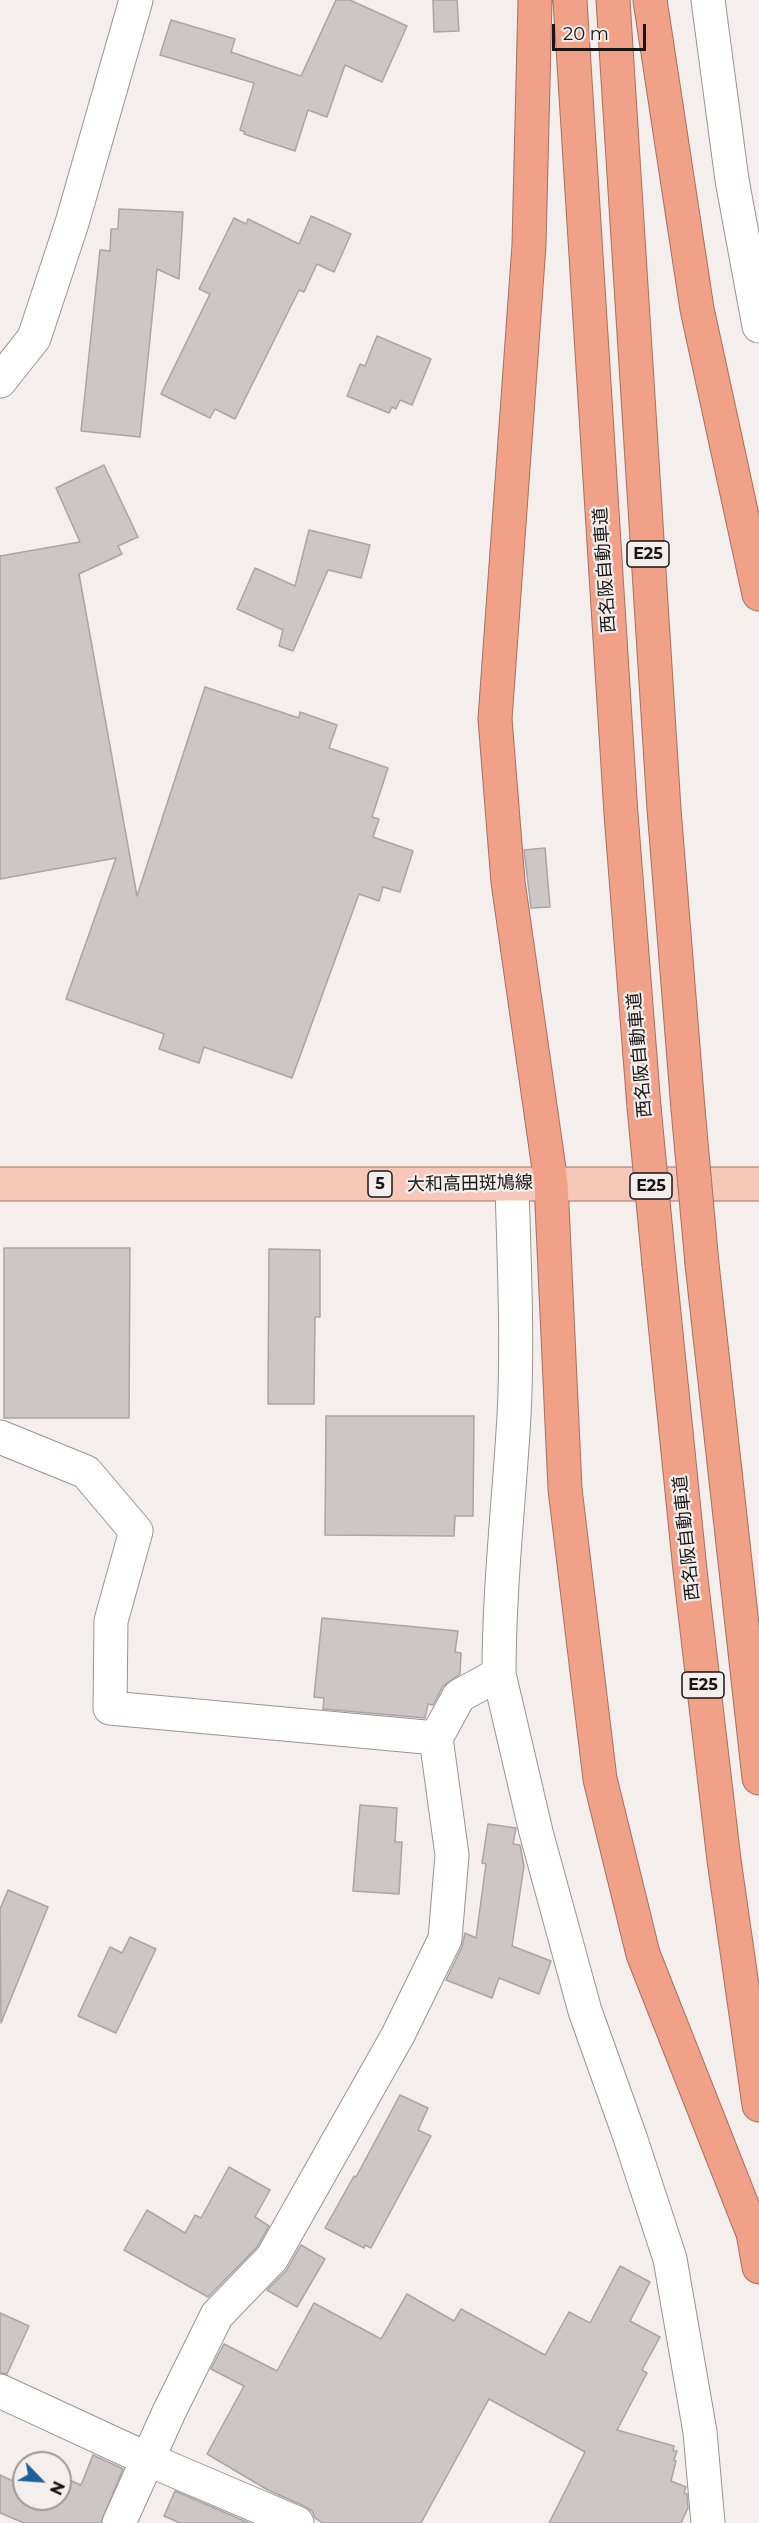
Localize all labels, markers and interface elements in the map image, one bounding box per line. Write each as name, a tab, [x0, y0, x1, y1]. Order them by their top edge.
scale bar	[555, 12, 650, 50]
text: 20 m	[563, 23, 609, 45]
street label: 西名阪自動車道	[590, 506, 620, 634]
road number: E25	[627, 541, 669, 567]
street label: 西名阪自動車道	[624, 991, 656, 1119]
road number: 5	[368, 1171, 392, 1197]
street label: 大和高田斑鳩線	[407, 1172, 533, 1196]
road number: E25	[630, 1173, 672, 1199]
street label: 西名阪自動車道	[670, 1474, 704, 1602]
road number: E25	[682, 1672, 724, 1698]
north arrow	[12, 2451, 72, 2511]
text: N	[46, 2478, 68, 2498]

